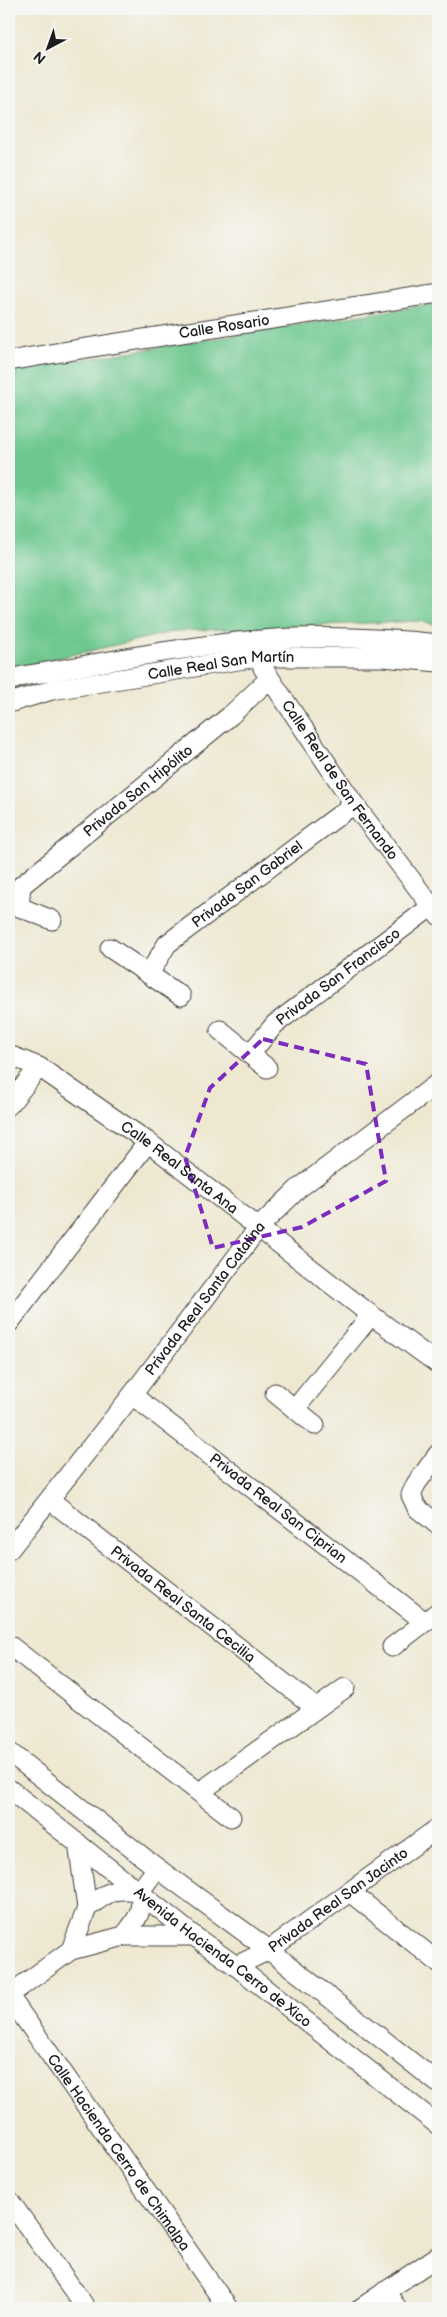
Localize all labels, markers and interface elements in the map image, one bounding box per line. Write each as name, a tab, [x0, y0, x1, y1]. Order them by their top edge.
north arrow	[22, 22, 72, 72]
text: N	[30, 48, 49, 67]
street label: Calle Rosario	[178, 310, 271, 343]
street label: Calle Real San Martín	[146, 648, 294, 684]
street label: Calle Real de San Fernando	[278, 696, 403, 864]
street label: Privada San Hipólito	[79, 741, 197, 841]
street label: Privada San Gabriel	[188, 836, 306, 932]
street label: Privada San Francisco	[272, 924, 404, 1029]
street label: Calle Real Santa Ana	[117, 1117, 242, 1218]
street label: Privada Real Santa Catalina	[141, 1217, 269, 1379]
street label: Privada Real San Ciprian	[206, 1449, 351, 1567]
street label: Privada Real Santa Cecilia	[107, 1541, 259, 1667]
street label: Privada Real San Jacinto	[265, 1843, 412, 1957]
street label: Avenida Hacienda Cerro de Xico	[130, 1883, 316, 2031]
street label: Calle Hacienda Cerro de Chimalpa	[43, 2050, 194, 2255]

